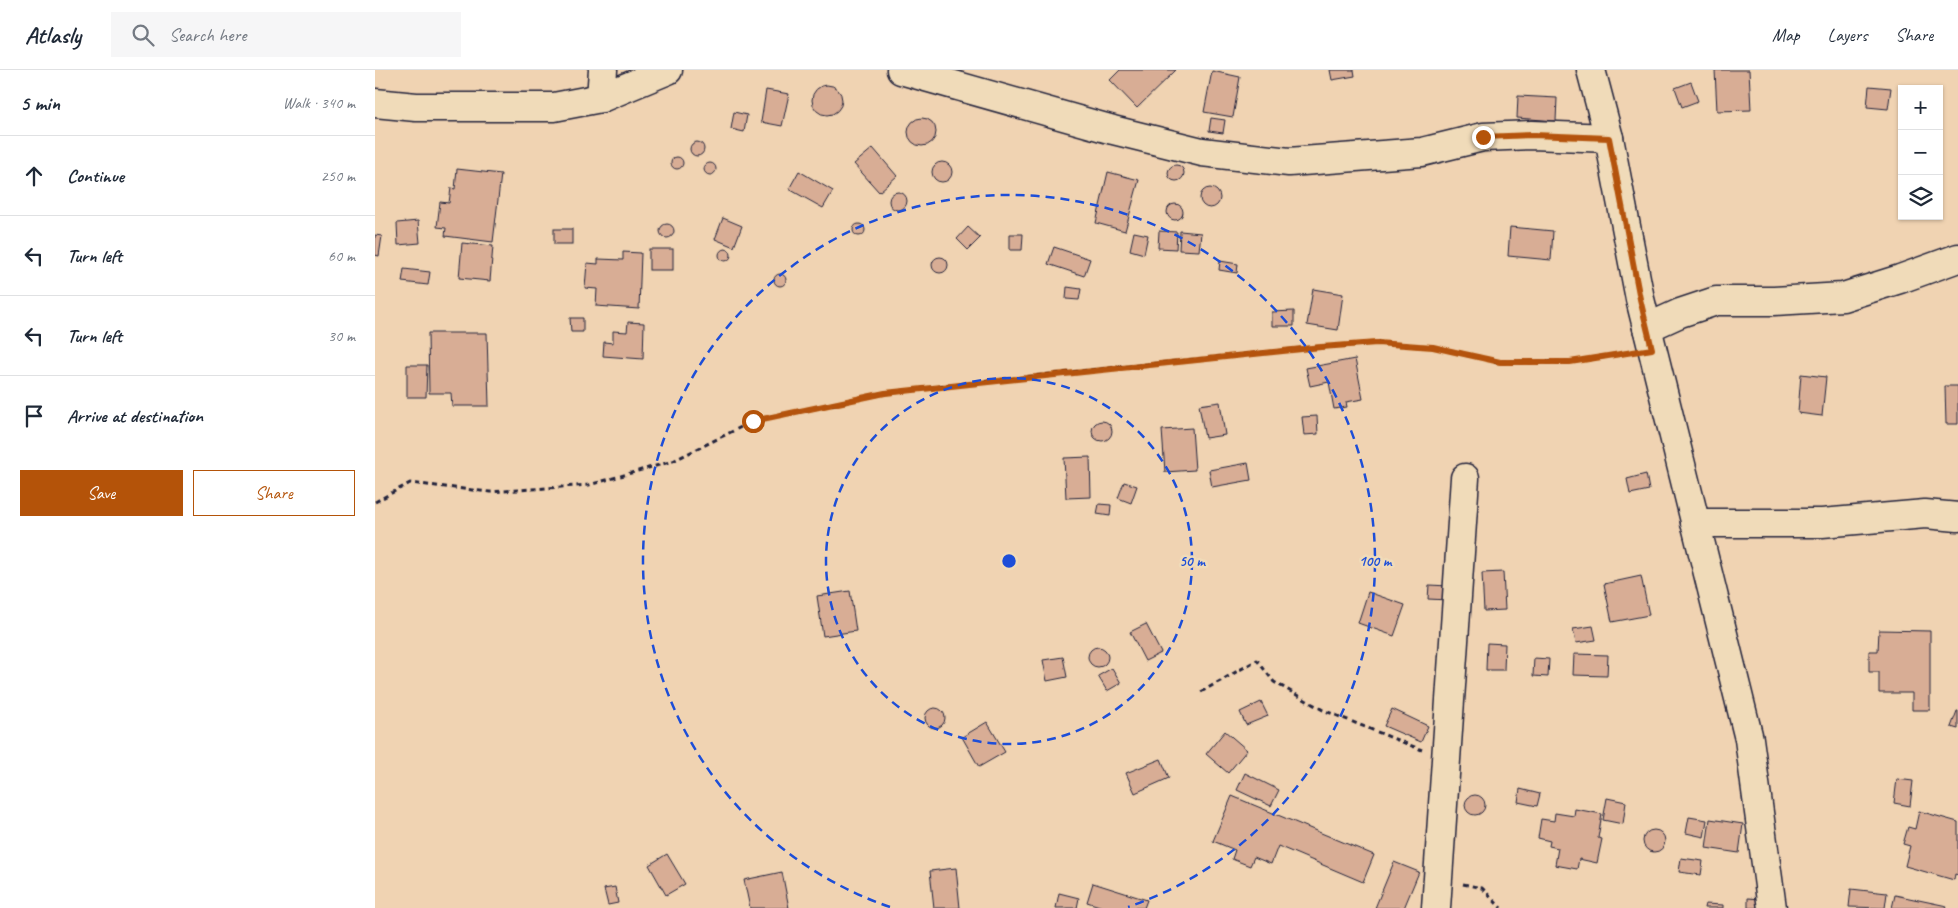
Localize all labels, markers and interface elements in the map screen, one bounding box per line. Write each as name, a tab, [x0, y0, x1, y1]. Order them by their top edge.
search box	[111, 12, 461, 57]
text: Atlasly	[25, 20, 81, 50]
icon: search	[129, 21, 157, 49]
text: Search here	[169, 23, 246, 47]
text: Map	[1772, 24, 1800, 46]
text: Layers	[1828, 24, 1867, 46]
text: Share	[1895, 24, 1933, 46]
map controls	[1898, 85, 1943, 220]
button: +	[1898, 85, 1943, 130]
text: 5 min	[20, 90, 60, 116]
text: Walk · 340 m	[283, 93, 355, 113]
route end	[1472, 126, 1495, 149]
button: −	[1898, 130, 1943, 175]
icon: ahead	[20, 162, 48, 190]
text: Continue	[67, 164, 124, 188]
text: 250 m	[321, 166, 355, 186]
button: layers	[1898, 175, 1943, 220]
icon: left	[20, 242, 48, 270]
text: Turn left	[67, 244, 122, 268]
text: 60 m	[328, 246, 355, 266]
icon: left	[20, 322, 48, 350]
text: Turn left	[67, 324, 122, 348]
text: 30 m	[328, 326, 355, 346]
icon: arrive	[20, 402, 48, 430]
text: Arrive at destination	[67, 404, 203, 428]
route start	[742, 410, 765, 433]
button: Save	[20, 470, 183, 516]
button: Share	[193, 470, 355, 516]
centre of rings	[1000, 552, 1018, 570]
text: 50 m	[1179, 552, 1206, 571]
text: 100 m	[1359, 552, 1393, 571]

